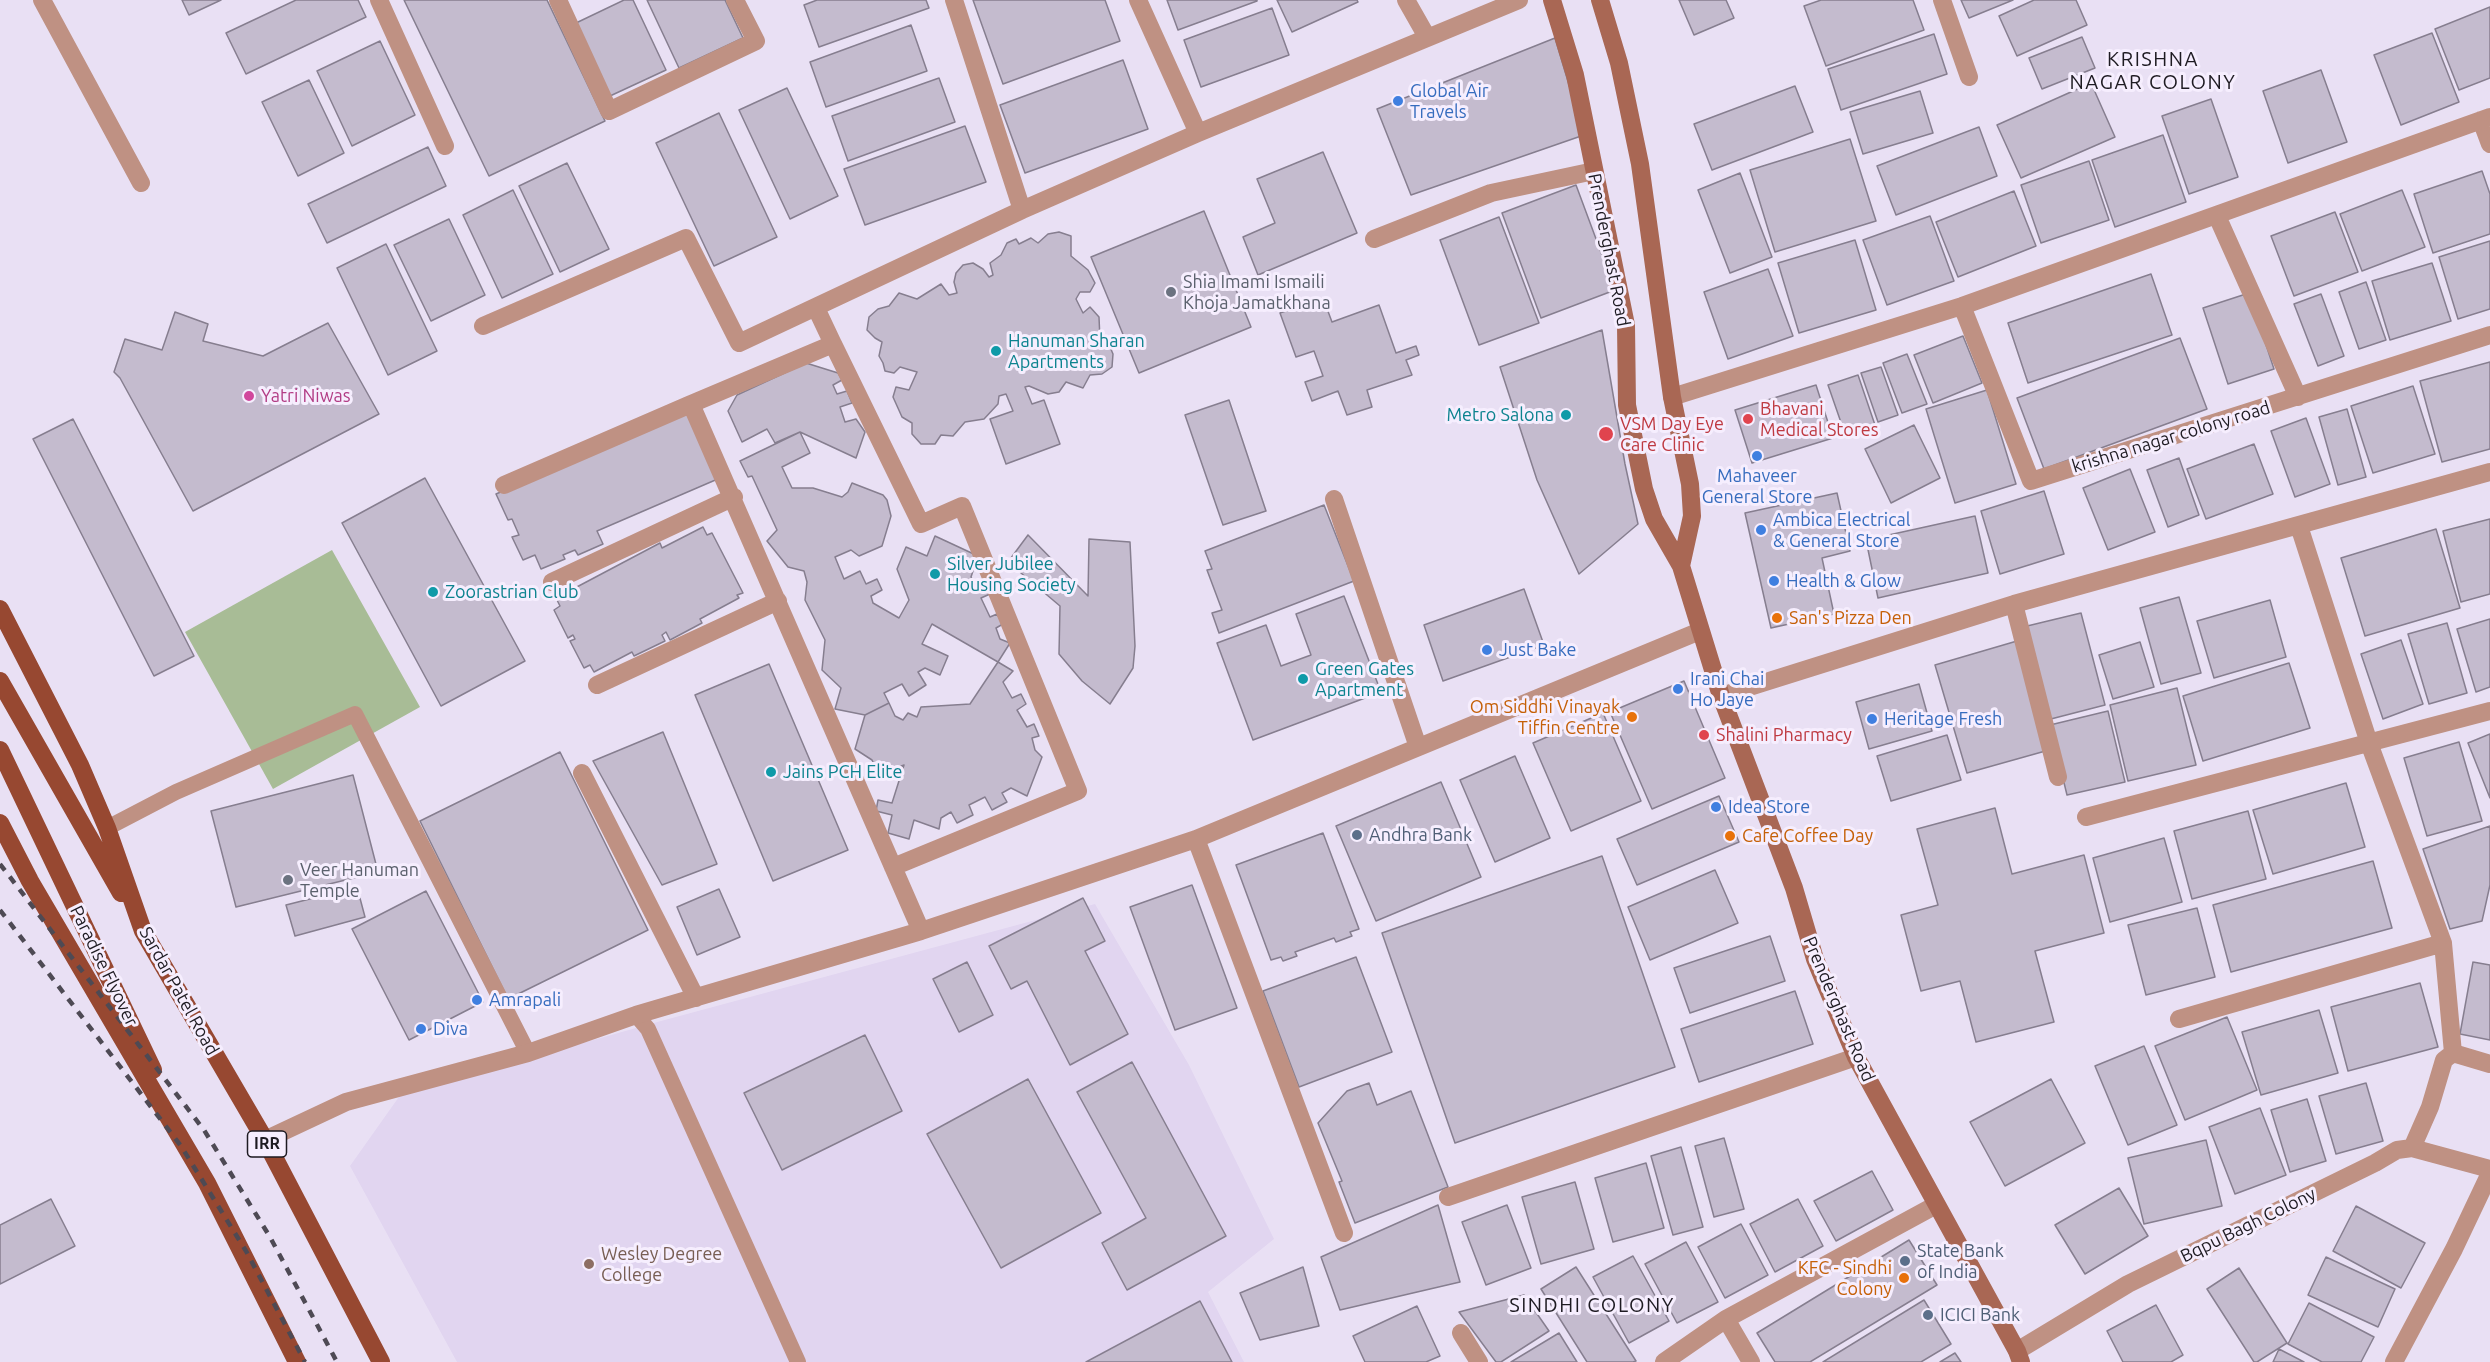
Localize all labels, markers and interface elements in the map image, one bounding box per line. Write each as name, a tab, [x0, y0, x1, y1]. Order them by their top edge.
district label: KRISHNA NAGAR COLONY	[2070, 47, 2236, 94]
place label: Global Air Travels	[1410, 80, 1489, 122]
marker: Global Air Travels	[1391, 94, 1405, 108]
street label: Prenderghast Road	[1584, 172, 1634, 328]
place label: Shia Imami Ismaili Khoja Jamatkhana	[1183, 271, 1331, 314]
marker: Shia Imami Ismaili Khoja Jamatkhana	[1164, 285, 1178, 299]
place label: Hanuman Sharan Apartments	[1008, 330, 1145, 372]
marker: Hanuman Sharan Apartments	[989, 344, 1003, 358]
place label: Yatri Niwas	[261, 385, 351, 407]
marker: Yatri Niwas	[242, 389, 256, 403]
street label: krishna nagar colony road	[2069, 397, 2273, 477]
place label: Bhavani Medical Stores	[1760, 398, 1878, 440]
place label: Metro Salona	[1446, 404, 1554, 426]
marker: Metro Salona	[1559, 408, 1573, 422]
marker: Bhavani Medical Stores	[1741, 412, 1755, 426]
place label: VSM Day Eye Care Clinic	[1620, 413, 1724, 456]
marker: VSM Day Eye Care Clinic	[1597, 425, 1615, 443]
marker: Mahaveer General Store	[1750, 449, 1764, 463]
place label: Mahaveer General Store	[1702, 465, 1812, 508]
place label: Ambica Electrical & General Store	[1773, 509, 1911, 552]
marker: Ambica Electrical & General Store	[1754, 523, 1768, 537]
place label: Silver Jubilee Housing Society	[947, 553, 1076, 596]
marker: Silver Jubilee Housing Society	[928, 567, 942, 581]
place label: Health & Glow	[1786, 570, 1901, 592]
marker: Health & Glow	[1767, 574, 1781, 588]
place label: Zoorastrian Club	[445, 581, 578, 603]
marker: Zoorastrian Club	[426, 585, 440, 599]
place label: San's Pizza Den	[1789, 607, 1912, 629]
marker: San's Pizza Den	[1770, 611, 1784, 625]
place label: Just Bake	[1499, 639, 1577, 661]
marker: Just Bake	[1480, 643, 1494, 657]
place label: Green Gates Apartment	[1315, 658, 1414, 700]
place label: Irani Chai Ho Jaye	[1690, 668, 1764, 710]
marker: Green Gates Apartment	[1296, 672, 1310, 686]
marker: Irani Chai Ho Jaye	[1671, 682, 1685, 696]
place label: Om Siddhi Vinayak Tiffin Centre	[1470, 696, 1620, 738]
place label: Heritage Fresh	[1884, 708, 2002, 730]
marker: Om Siddhi Vinayak Tiffin Centre	[1625, 710, 1639, 724]
marker: Heritage Fresh	[1865, 712, 1879, 726]
place label: Shalini Pharmacy	[1716, 724, 1852, 746]
marker: Shalini Pharmacy	[1697, 728, 1711, 742]
place label: Jains PCH Elite	[783, 761, 902, 783]
marker: Jains PCH Elite	[764, 765, 778, 779]
place label: Idea Store	[1728, 796, 1810, 818]
marker: Idea Store	[1709, 800, 1723, 814]
place label: Andhra Bank	[1369, 824, 1472, 846]
place label: Cafe Coffee Day	[1742, 825, 1873, 847]
marker: Andhra Bank	[1350, 828, 1364, 842]
marker: Cafe Coffee Day	[1723, 829, 1737, 843]
place label: Veer Hanuman Temple	[300, 859, 419, 902]
marker: Veer Hanuman Temple	[281, 873, 295, 887]
street label: Paradise Flyover	[65, 902, 143, 1030]
street label: Sardar Patel Road	[135, 923, 223, 1059]
street label: Prenderghast Road	[1799, 933, 1879, 1085]
place label: Amrapali	[489, 989, 561, 1011]
marker: Amrapali	[470, 993, 484, 1007]
place label: Diva	[433, 1018, 468, 1040]
marker: Diva	[414, 1022, 428, 1036]
road number: IRR	[248, 1131, 286, 1157]
street label: Bqpu Bagh Colony	[2177, 1183, 2319, 1267]
place label: State Bank of India	[1917, 1240, 2004, 1282]
place label: Wesley Degree College	[601, 1243, 722, 1286]
marker: State Bank of India	[1898, 1254, 1912, 1268]
marker: Wesley Degree College	[582, 1257, 596, 1271]
place label: KFC - Sindhi Colony	[1798, 1257, 1892, 1300]
marker: KFC - Sindhi Colony	[1897, 1271, 1911, 1285]
district label: SINDHI COLONY	[1509, 1293, 1675, 1317]
place label: ICICI Bank	[1940, 1304, 2020, 1326]
marker: ICICI Bank	[1921, 1308, 1935, 1322]

